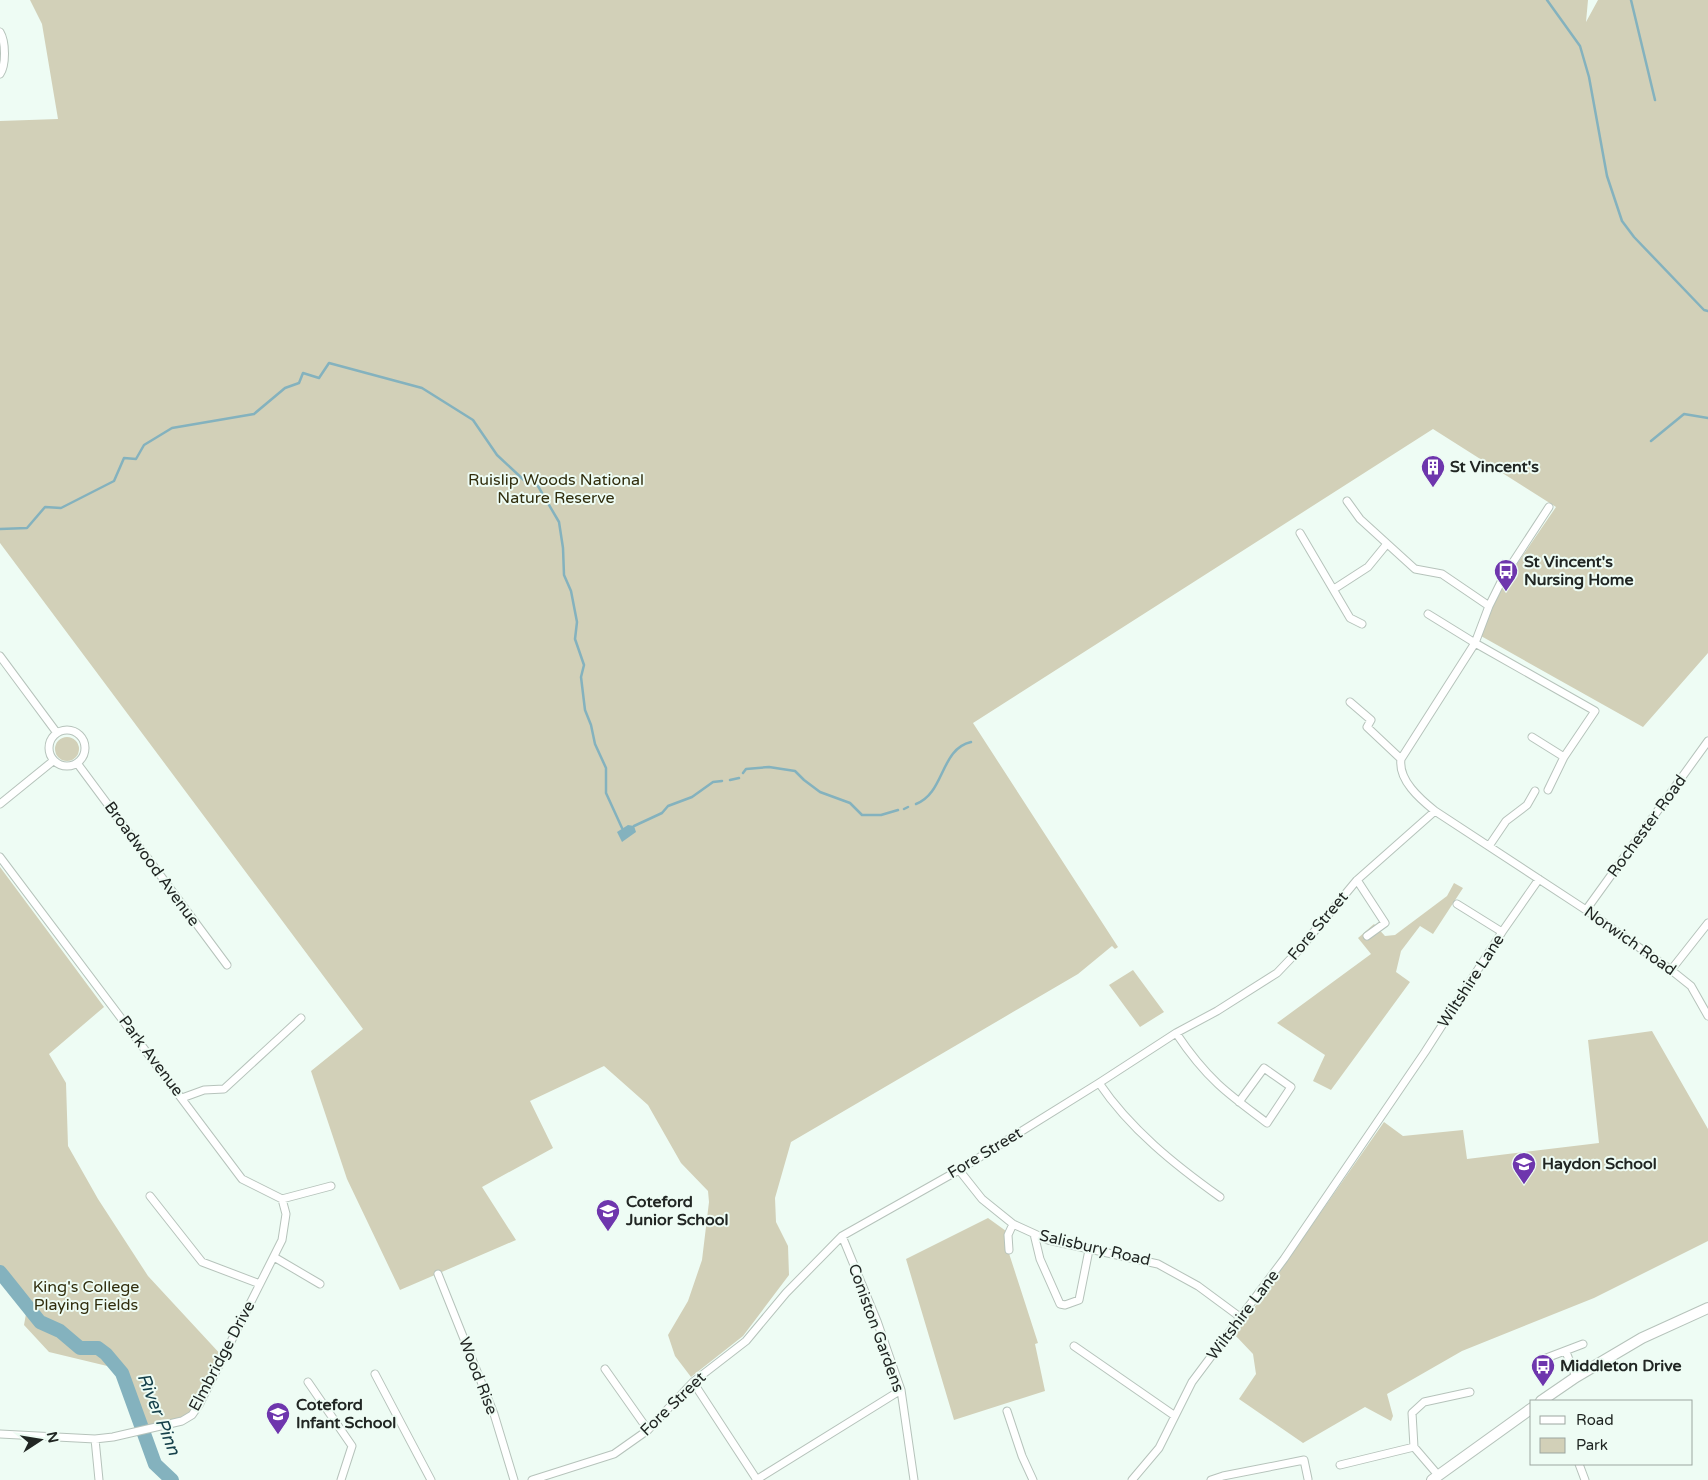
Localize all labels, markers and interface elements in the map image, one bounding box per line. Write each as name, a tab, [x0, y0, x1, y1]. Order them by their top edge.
building icon: St Vincent's	[1420, 454, 1446, 488]
place label: St Vincent's	[1450, 457, 1539, 477]
park label: Ruislip Woods National Nature Reserve	[468, 470, 644, 508]
place label: St Vincent's Nursing Home	[1524, 552, 1634, 590]
bus stop icon: St Vincent's Nursing Home	[1493, 558, 1519, 592]
street label: Rochester Road	[1603, 771, 1691, 881]
street label: Broadwood Avenue	[100, 798, 204, 930]
street label: Fore Street	[1283, 888, 1353, 964]
street label: Norwich Road	[1580, 902, 1680, 980]
street label: Wiltshire Lane	[1433, 930, 1509, 1032]
street label: Park Avenue	[114, 1012, 188, 1100]
street label: Fore Street	[944, 1123, 1026, 1183]
school or university icon: Haydon School	[1511, 1151, 1537, 1185]
place label: Haydon School	[1542, 1154, 1657, 1174]
place label: Coteford Junior School	[625, 1192, 729, 1230]
school or university icon: Coteford Junior School	[595, 1198, 621, 1232]
street label: Salisbury Road	[1037, 1225, 1153, 1271]
street label: Coniston Gardens	[843, 1261, 909, 1395]
street label: Wiltshire Lane	[1203, 1266, 1283, 1364]
park label: King's College Playing Fields	[33, 1277, 139, 1315]
street label: Elmbridge Drive	[185, 1297, 259, 1415]
street label: Wood Rise	[454, 1334, 502, 1418]
bus stop icon: Middleton Drive	[1530, 1353, 1556, 1387]
place label: Middleton Drive	[1560, 1356, 1682, 1376]
street label: Fore Street	[636, 1368, 710, 1440]
water label: River Pinn	[133, 1370, 186, 1459]
place label: Coteford Infant School	[296, 1395, 396, 1433]
legend	[1530, 1400, 1693, 1465]
school or university icon: Coteford Infant School	[265, 1401, 291, 1435]
text: Road	[1576, 1411, 1614, 1429]
north arrow	[15, 1415, 65, 1465]
text: N	[43, 1430, 62, 1445]
text: Park	[1576, 1436, 1608, 1454]

